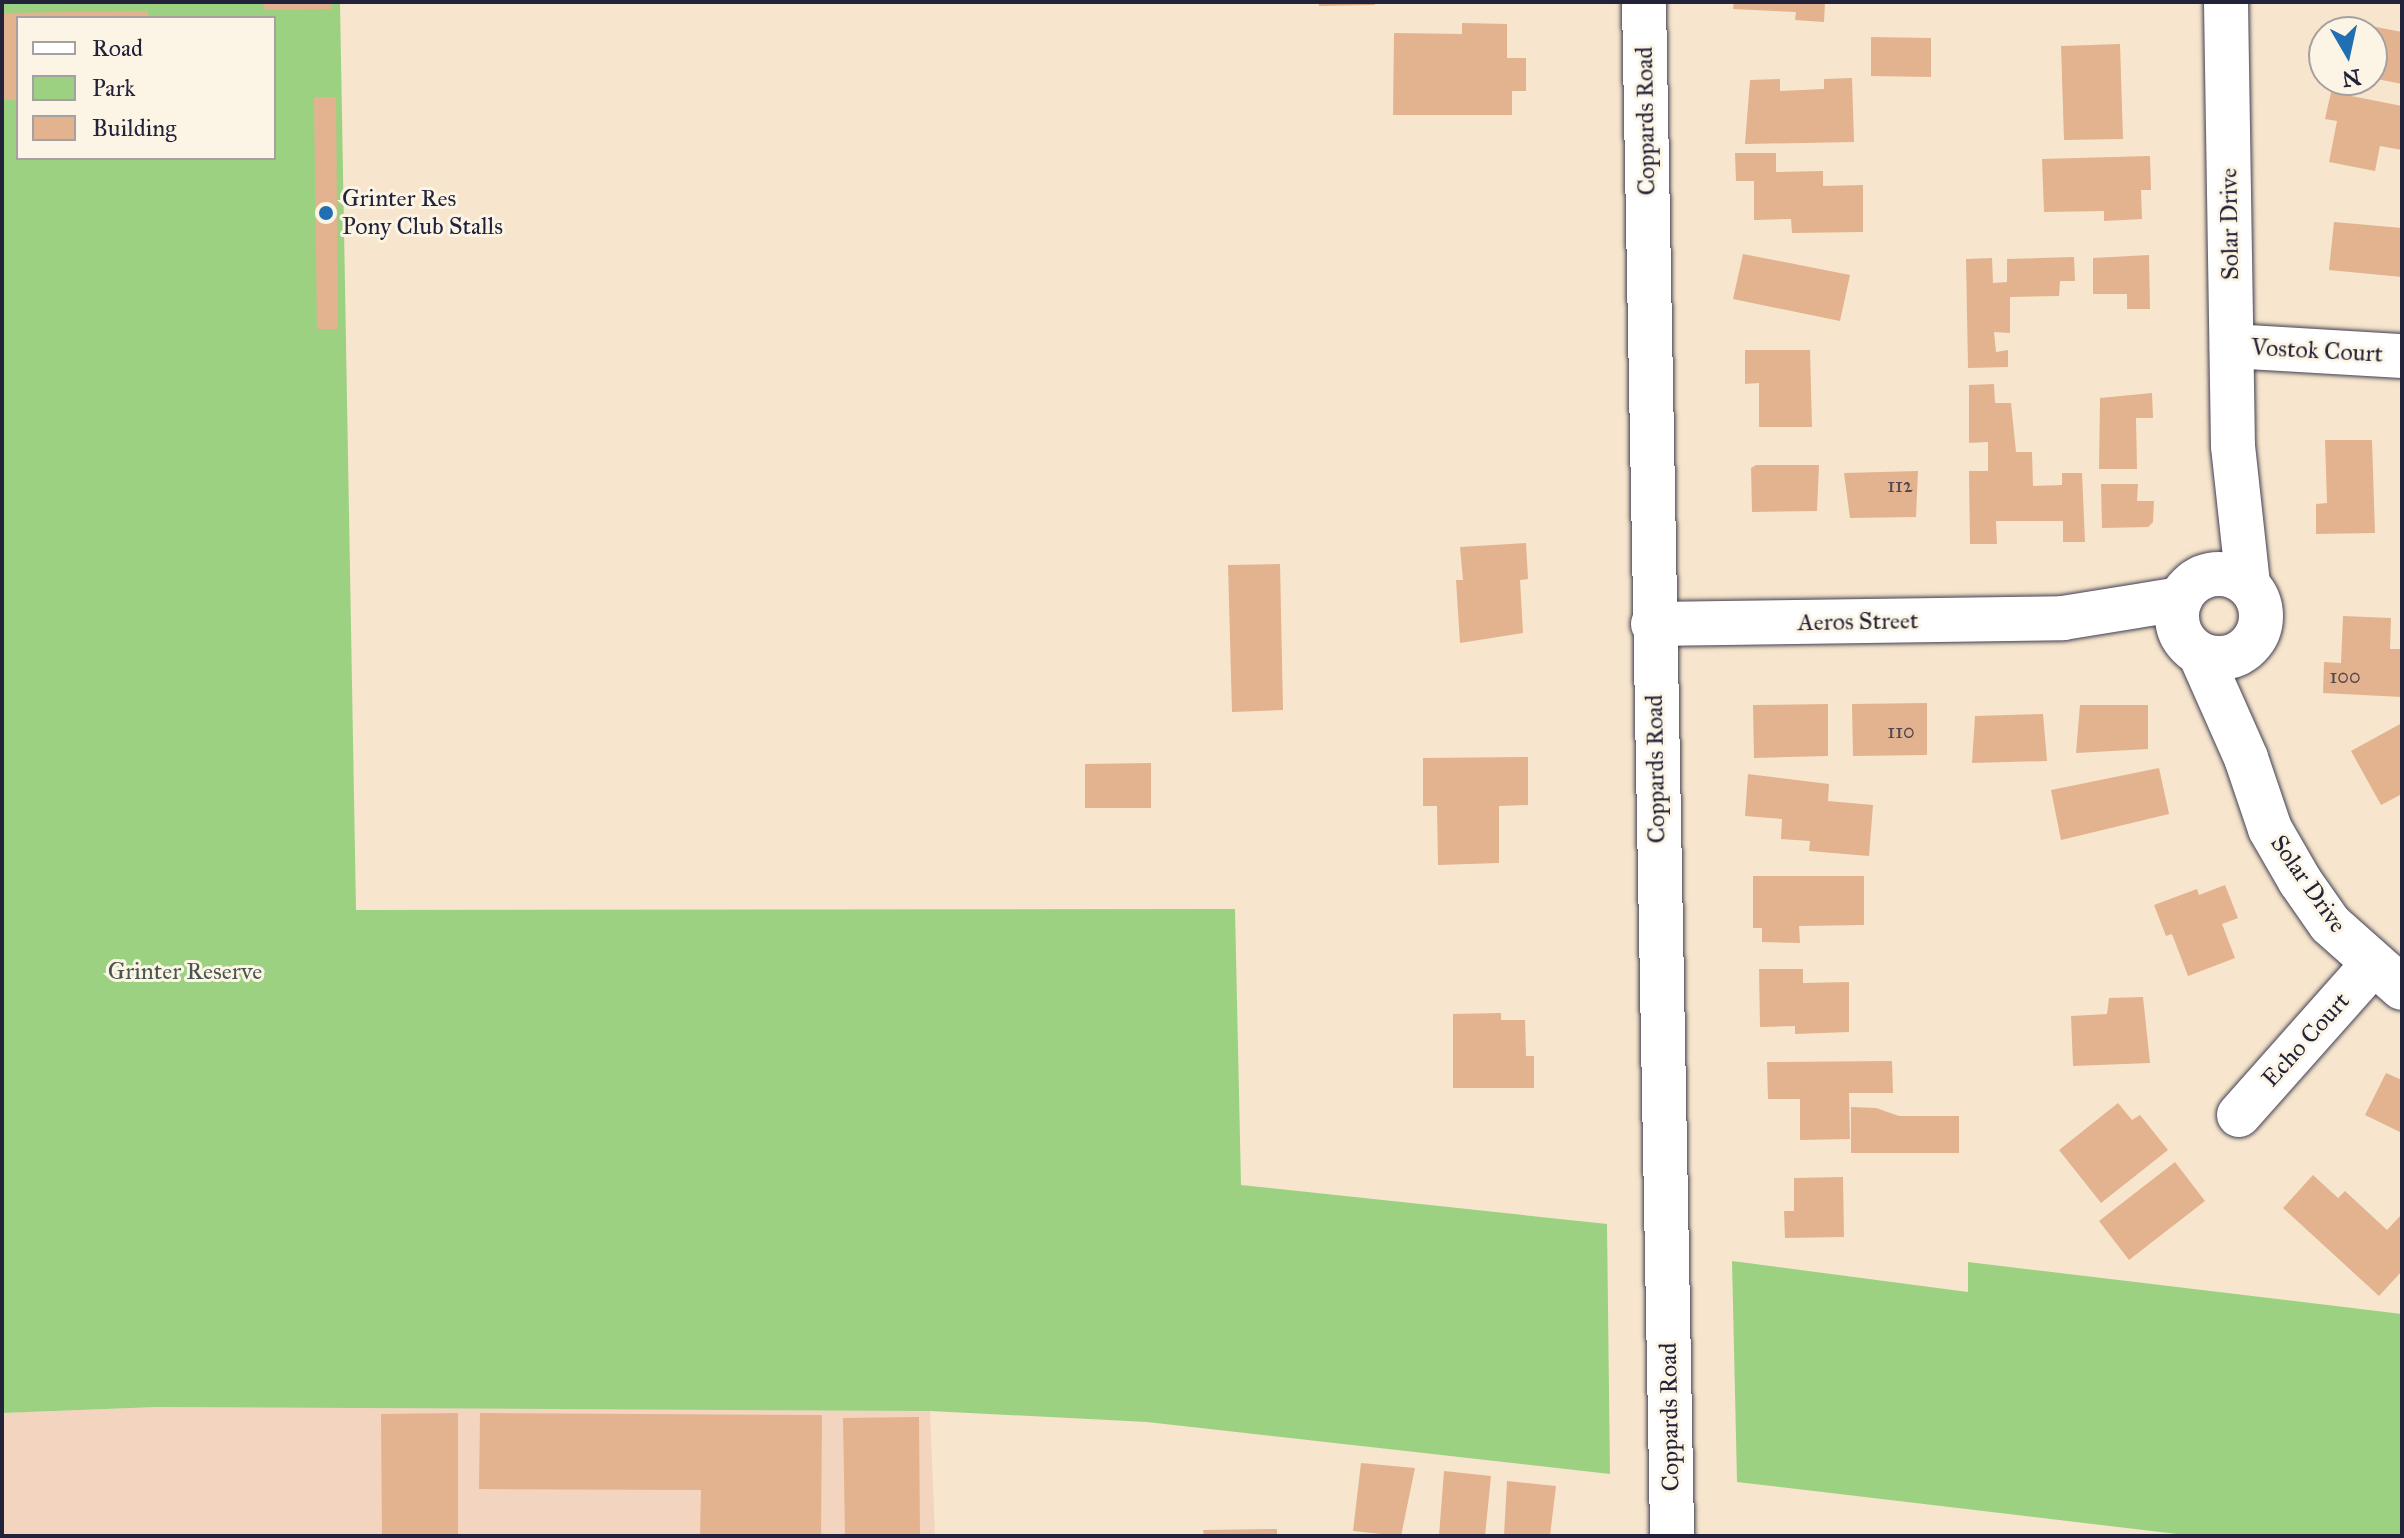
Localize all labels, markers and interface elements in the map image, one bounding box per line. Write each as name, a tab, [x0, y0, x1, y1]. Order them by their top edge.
legend	[16, 16, 276, 160]
north arrow	[2308, 16, 2388, 96]
text: Road	[92, 33, 143, 63]
street label: Coppards Road	[1630, 46, 1662, 196]
text: N	[2340, 63, 2363, 93]
text: Park	[92, 73, 135, 103]
text: Building	[92, 113, 177, 143]
street label: Solar Drive	[2215, 168, 2245, 280]
place label: Grinter Res Pony Club Stalls	[342, 185, 503, 241]
marker: Grinter Res Pony Club Stalls	[317, 204, 335, 222]
street label: Vostok Court	[2250, 333, 2384, 369]
house number: 112	[1887, 473, 1913, 497]
street label: Aeros Street	[1797, 607, 1919, 637]
house number: 100	[2329, 664, 2361, 688]
street label: Coppards Road	[1640, 694, 1672, 844]
house number: 110	[1887, 719, 1915, 743]
street label: Solar Drive	[2264, 830, 2352, 938]
park label: Grinter Reserve	[108, 958, 262, 986]
street label: Echo Court	[2256, 987, 2356, 1093]
street label: Coppards Road	[1654, 1342, 1686, 1492]

